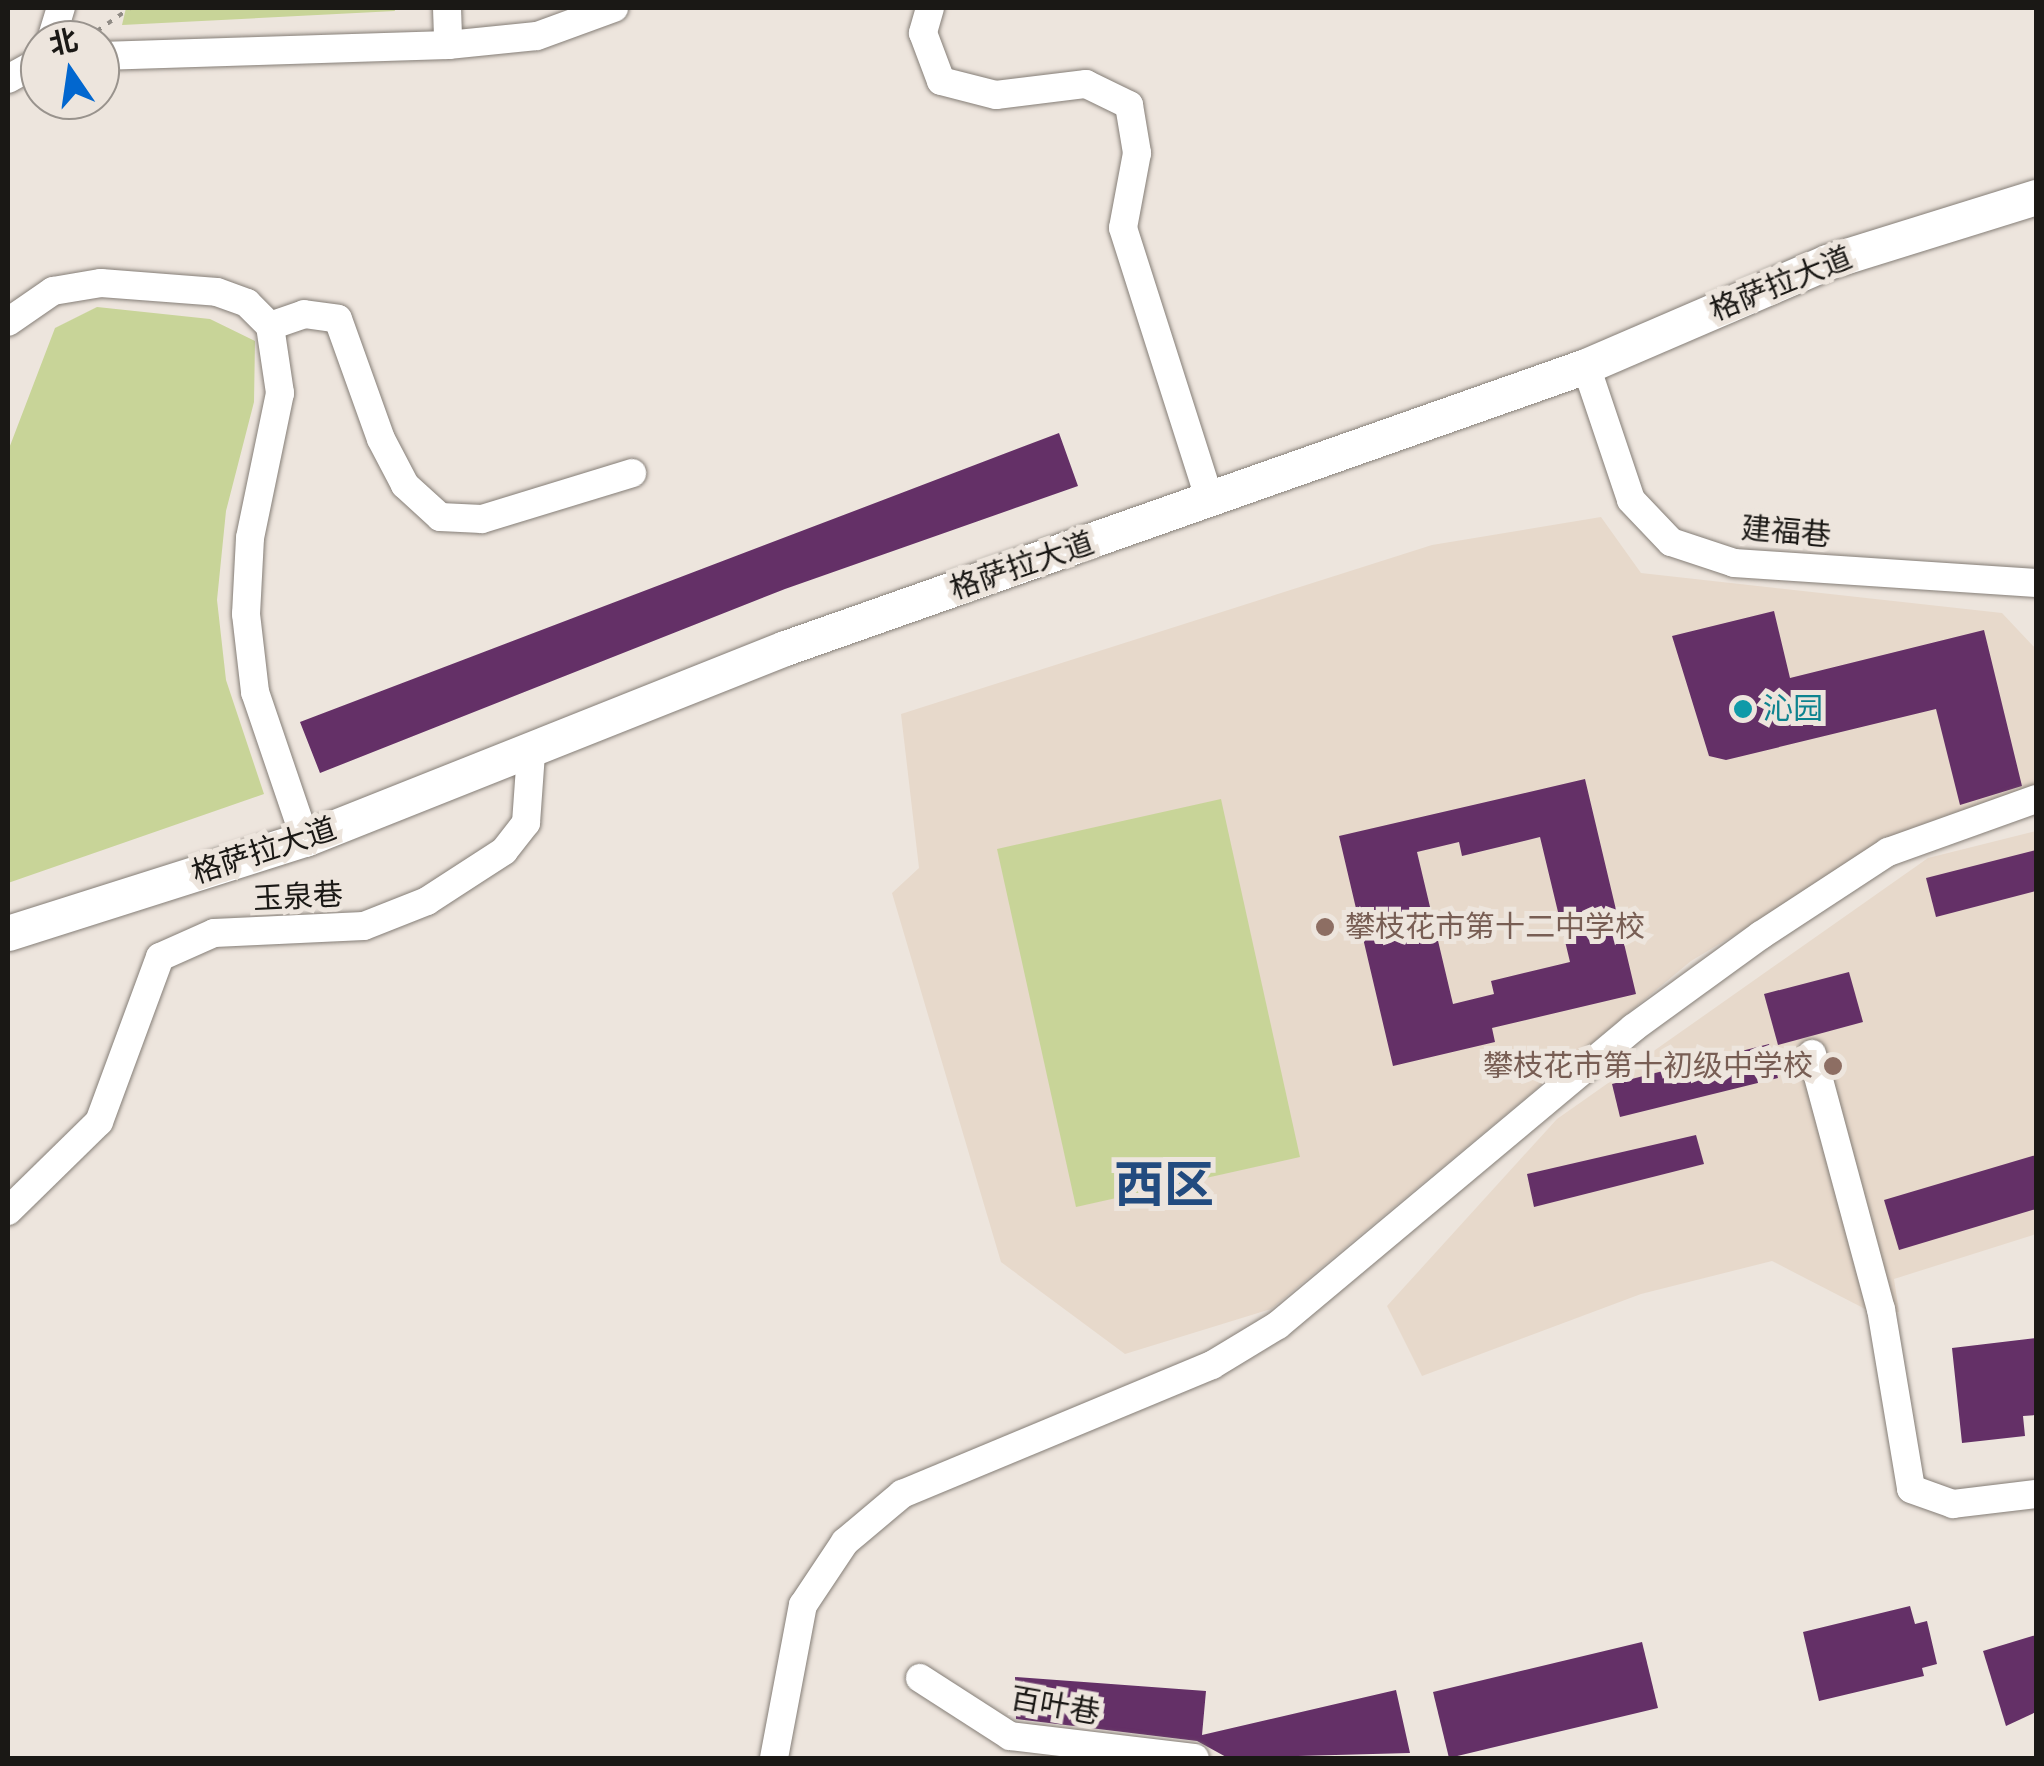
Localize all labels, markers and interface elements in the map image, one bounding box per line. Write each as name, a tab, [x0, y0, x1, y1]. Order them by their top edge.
north arrow	[20, 20, 120, 120]
text: 北	[46, 23, 81, 61]
street label: 格萨拉大道	[1705, 239, 1857, 329]
street label: 建福巷	[1740, 510, 1832, 554]
street label: 格萨拉大道	[945, 525, 1099, 607]
place label: 沁园	[1763, 691, 1823, 727]
marker: 沁园	[1732, 698, 1754, 720]
street label: 格萨拉大道	[187, 811, 341, 891]
street label: 玉泉巷	[252, 877, 344, 917]
place label: 攀枝花市第十二中学校	[1345, 909, 1645, 945]
marker: 攀枝花市第十二中学校	[1314, 916, 1336, 938]
place label: 攀枝花市第十初级中学校	[1483, 1048, 1813, 1084]
marker: 攀枝花市第十初级中学校	[1822, 1055, 1844, 1077]
district label: 西区	[1114, 1156, 1214, 1216]
street label: 百叶巷	[1008, 1680, 1102, 1732]

